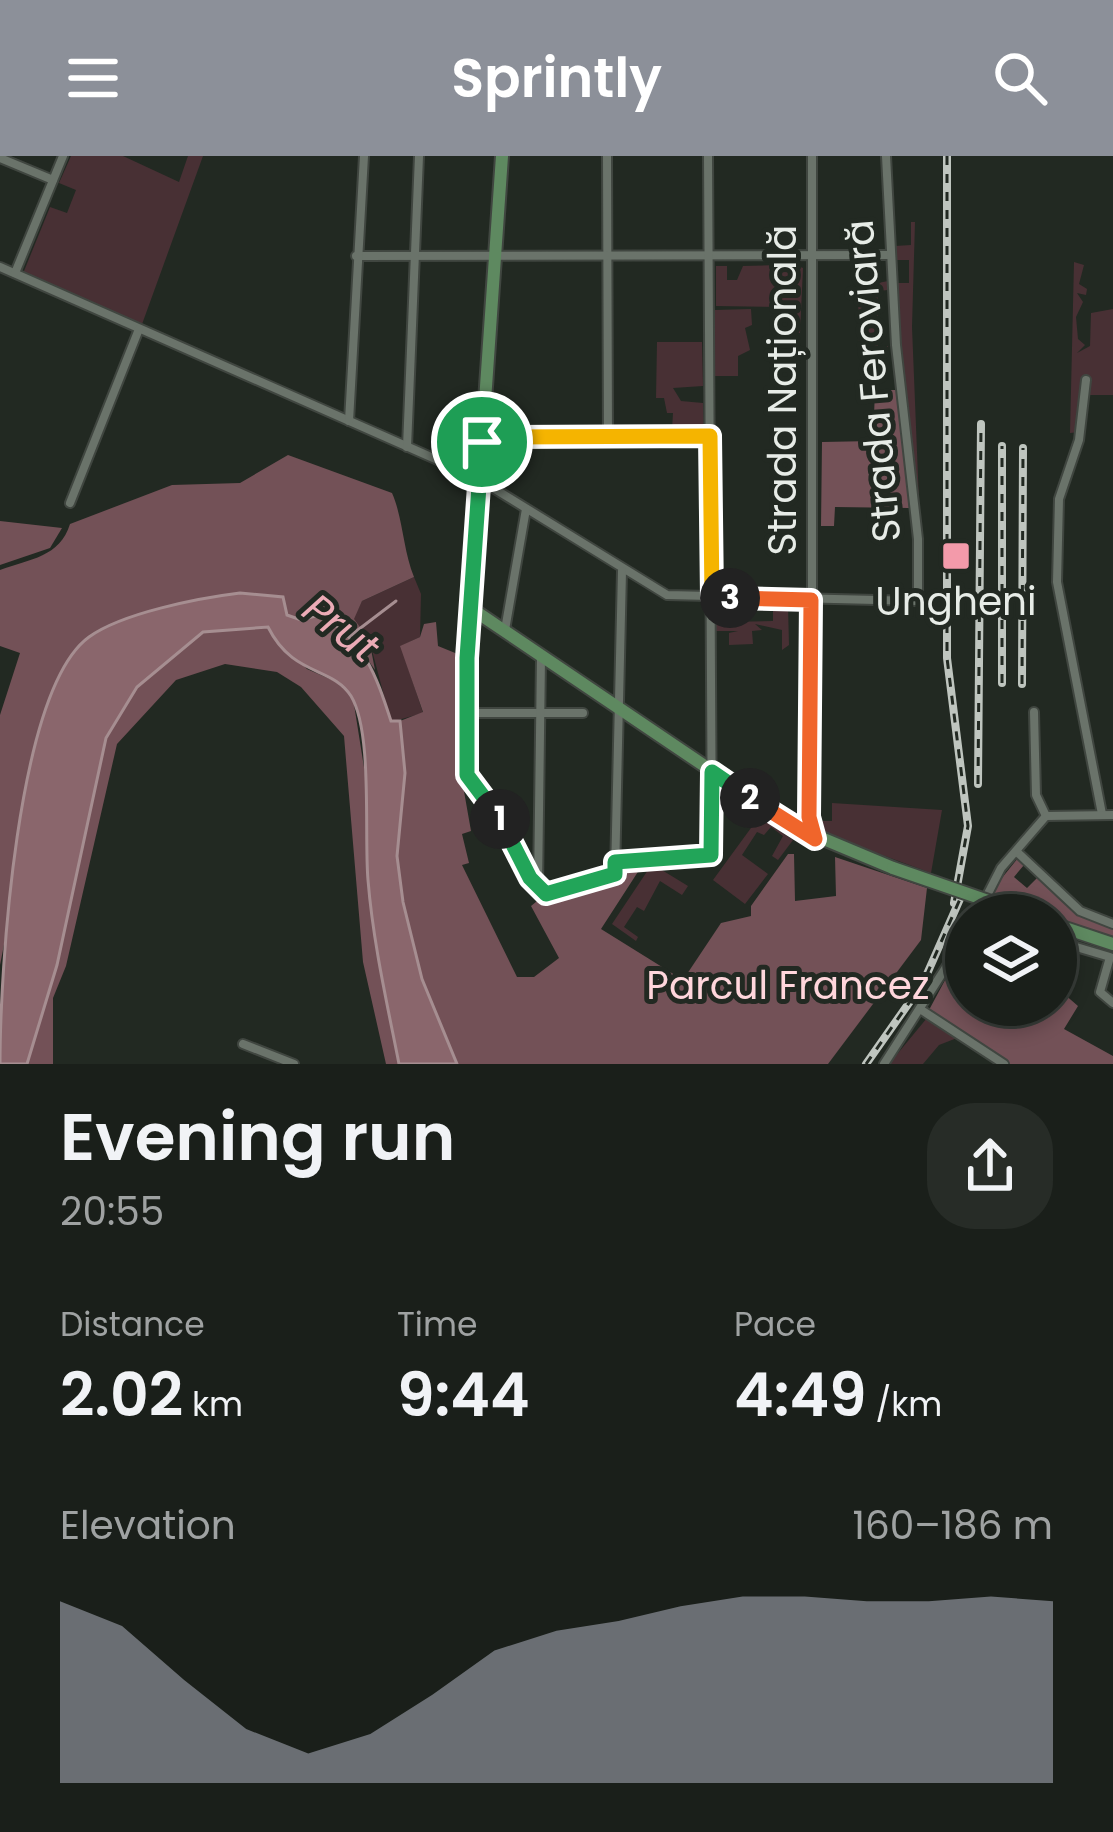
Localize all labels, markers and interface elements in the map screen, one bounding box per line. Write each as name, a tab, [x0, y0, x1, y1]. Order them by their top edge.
text: Sprintly	[451, 40, 662, 116]
icon: menu	[60, 45, 126, 111]
icon: search	[987, 45, 1053, 111]
street label: Strada Feroviară	[832, 218, 914, 544]
street label: Strada Națională	[755, 225, 810, 555]
pin	[431, 391, 533, 493]
icon: arrive	[449, 409, 515, 475]
marker: Ungheni	[940, 540, 972, 572]
pin: 3	[700, 568, 760, 628]
text: 3	[720, 574, 740, 621]
place label: Ungheni	[875, 574, 1037, 629]
water label: Prut	[290, 579, 392, 677]
pin: 2	[720, 768, 780, 828]
text: 2	[741, 774, 759, 821]
pin: 1	[470, 789, 530, 849]
text: 1	[494, 795, 506, 842]
map controls	[945, 894, 1077, 1026]
button: layers	[945, 894, 1077, 1026]
park label: Parcul Francez	[646, 958, 930, 1013]
text: Evening run	[60, 1091, 455, 1183]
button: share	[927, 1103, 1053, 1229]
text: 20:55	[60, 1184, 164, 1239]
text: Distance	[60, 1301, 205, 1348]
text: Time	[397, 1301, 477, 1348]
text: Pace	[734, 1301, 816, 1348]
text: 2.02	[60, 1353, 183, 1437]
text: 9:44	[397, 1353, 530, 1437]
text: 4:49	[734, 1353, 867, 1437]
text: km	[183, 1381, 243, 1428]
text: /km	[867, 1381, 942, 1428]
text: Elevation	[60, 1498, 236, 1553]
text: 160–186 m	[852, 1498, 1053, 1553]

